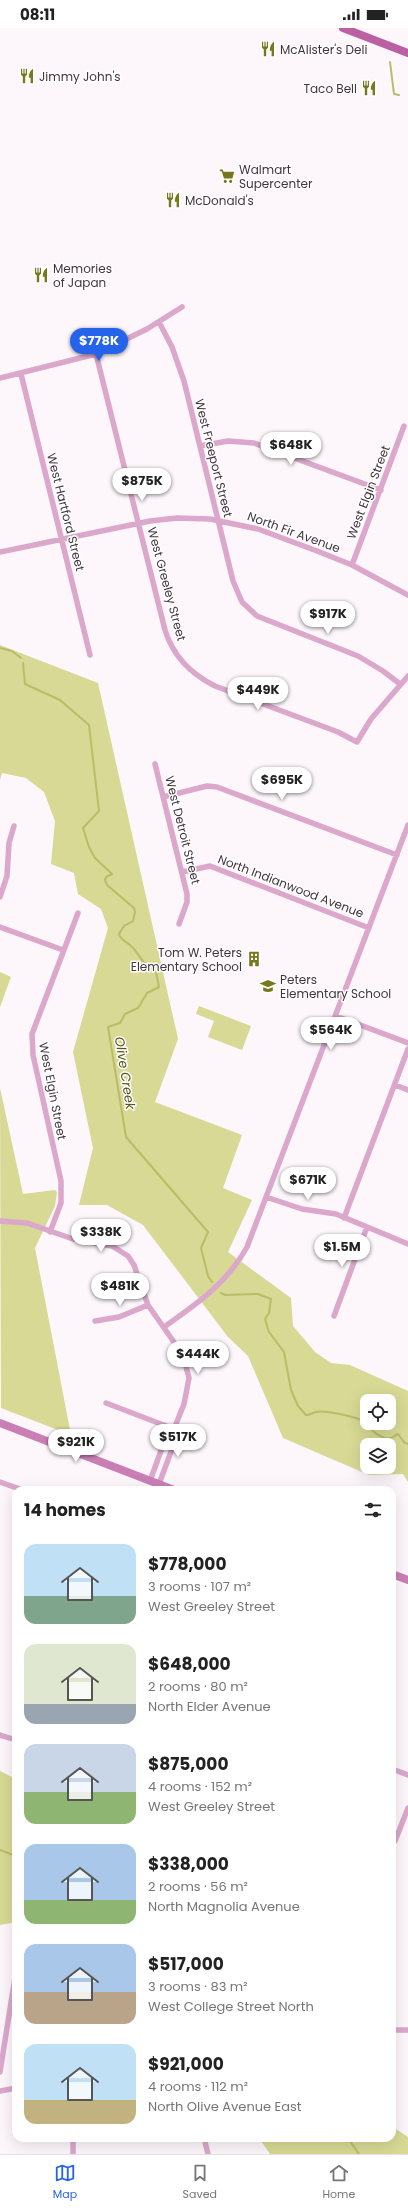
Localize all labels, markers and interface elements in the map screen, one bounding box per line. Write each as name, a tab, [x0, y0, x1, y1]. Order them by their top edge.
text: 08:11	[20, 4, 55, 25]
restaurant icon: McAlister's Deli	[259, 40, 277, 58]
place label: McAlister's Deli	[280, 41, 367, 58]
restaurant icon: Jimmy John's	[18, 67, 36, 85]
place label: Jimmy John's	[39, 68, 121, 85]
restaurant icon: Taco Bell	[360, 79, 378, 97]
place label: Taco Bell	[304, 80, 357, 97]
place label: Walmart Supercenter	[239, 161, 313, 192]
supermarket icon: Walmart Supercenter	[218, 167, 236, 185]
restaurant icon: McDonald's	[164, 191, 182, 209]
place label: McDonald's	[185, 192, 254, 209]
place label: Memories of Japan	[53, 260, 112, 291]
restaurant icon: Memories of Japan	[32, 266, 50, 284]
pin: $778K	[71, 328, 127, 362]
text: $778K	[79, 331, 119, 350]
street label: West Freeport Street	[191, 397, 237, 519]
pin: $648K	[263, 432, 319, 466]
text: $648K	[269, 435, 313, 454]
street label: West Elgin Street	[342, 443, 394, 541]
street label: West Hartford Street	[43, 451, 89, 573]
pin: $875K	[114, 468, 170, 502]
text: $875K	[121, 471, 163, 490]
street label: North Fir Avenue	[245, 507, 343, 557]
street label: West Greeley Street	[144, 525, 190, 643]
pin: $917K	[300, 601, 356, 635]
text: $917K	[309, 604, 347, 623]
pin: $449K	[230, 677, 286, 711]
text: $449K	[236, 680, 280, 699]
pin: $695K	[254, 767, 310, 801]
text: $695K	[261, 770, 303, 789]
street label: West Detroit Street	[161, 774, 205, 886]
street label: North Indianwood Avenue	[216, 850, 366, 922]
place label: Tom W. Peters Elementary School	[131, 944, 242, 975]
building icon: Tom W. Peters Elementary School	[245, 950, 263, 968]
place label: Peters Elementary School	[280, 971, 391, 1002]
school or university icon: Peters Elementary School	[259, 977, 277, 995]
pin: $564K	[303, 1017, 359, 1051]
text: $564K	[309, 1020, 353, 1039]
water label: Olive Creek	[110, 1035, 140, 1112]
street label: West Elgin Street	[35, 1041, 71, 1141]
pin: $671K	[280, 1167, 336, 1201]
text: $671K	[289, 1170, 327, 1189]
pin: $338K	[73, 1219, 129, 1253]
text: $338K	[80, 1222, 122, 1241]
pin: $1.5M	[314, 1234, 370, 1268]
text: $1.5M	[323, 1237, 361, 1256]
pin: $481K	[92, 1273, 148, 1307]
text: $481K	[100, 1276, 140, 1295]
pin: $444K	[170, 1341, 226, 1375]
text: $444K	[176, 1344, 220, 1363]
map controls	[360, 1394, 396, 1474]
button: locate	[360, 1394, 396, 1430]
pin: $517K	[150, 1424, 206, 1458]
text: $517K	[159, 1427, 197, 1446]
pin: $921K	[48, 1429, 104, 1463]
text: $921K	[57, 1432, 95, 1451]
button: layers	[360, 1438, 396, 1474]
text: 14 homes	[24, 1498, 106, 1522]
icon: filters	[362, 1499, 384, 1521]
text: $778,000	[148, 1552, 227, 1576]
icon: home	[56, 1560, 104, 1608]
text: 3 rooms · 107 m²	[148, 1577, 251, 1596]
text: West Greeley Street	[148, 1597, 275, 1616]
text: $648,000	[148, 1652, 231, 1676]
icon: home	[56, 1660, 104, 1708]
text: 2 rooms · 80 m²	[148, 1677, 248, 1696]
text: North Elder Avenue	[148, 1697, 271, 1716]
text: $875,000	[148, 1752, 228, 1776]
icon: home	[56, 1760, 104, 1808]
text: 4 rooms · 152 m²	[148, 1777, 252, 1796]
text: West Greeley Street	[148, 1797, 275, 1816]
text: $338,000	[148, 1852, 229, 1876]
icon: home	[56, 1860, 104, 1908]
text: 2 rooms · 56 m²	[148, 1877, 248, 1896]
text: North Magnolia Avenue	[148, 1897, 300, 1916]
text: $517,000	[148, 1952, 224, 1976]
icon: home	[56, 1960, 104, 2008]
text: 3 rooms · 83 m²	[148, 1977, 248, 1996]
text: West College Street North	[148, 1997, 314, 2016]
text: $921,000	[148, 2052, 224, 2076]
icon: home	[56, 2060, 104, 2108]
text: 4 rooms · 112 m²	[148, 2077, 248, 2096]
text: North Olive Avenue East	[148, 2097, 302, 2116]
tab: Map	[53, 2162, 77, 2203]
tab: Saved	[183, 2162, 217, 2203]
tab: Home	[322, 2162, 355, 2203]

